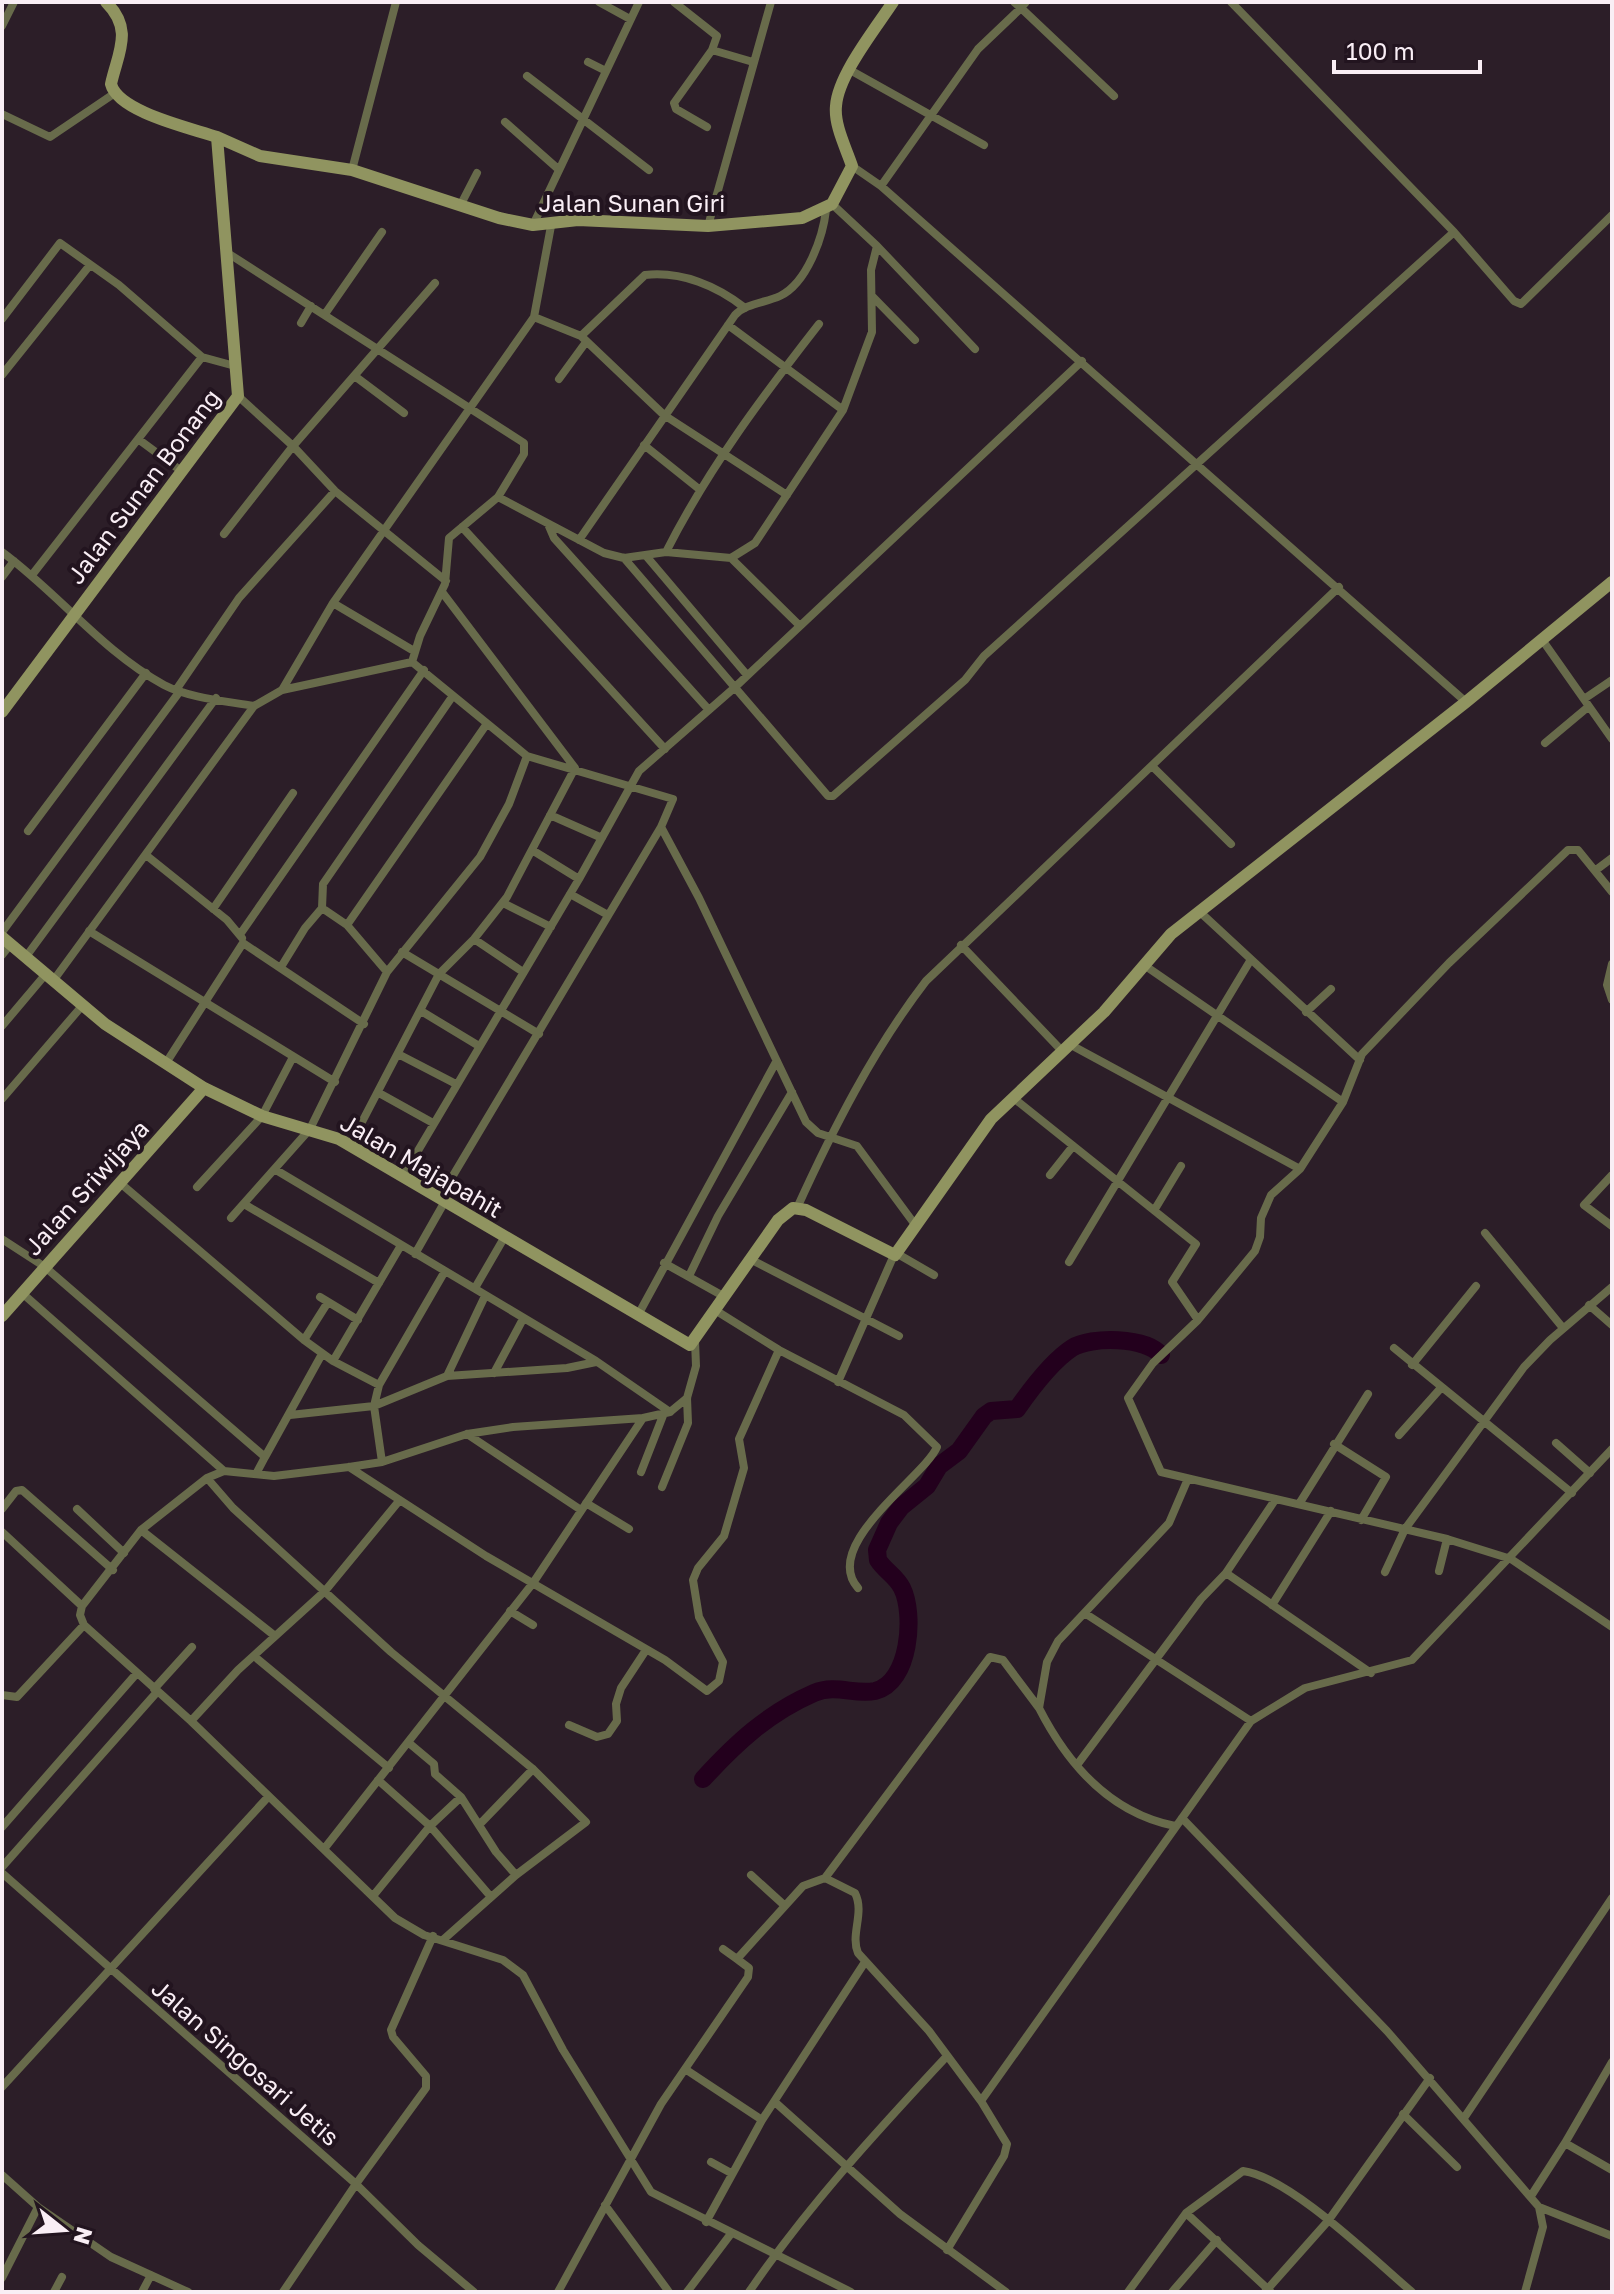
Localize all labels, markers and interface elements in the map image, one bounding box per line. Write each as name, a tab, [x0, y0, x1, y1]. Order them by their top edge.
scale bar	[1334, 24, 1480, 74]
text: 100 m	[1346, 36, 1415, 65]
street label: Jalan Sunan Giri	[539, 188, 725, 217]
street label: Jalan Sunan Bonang	[60, 383, 226, 589]
street label: Jalan Majapahit	[336, 1107, 508, 1223]
street label: Jalan Sriwijaya	[18, 1113, 154, 1261]
street label: Jalan Singosari Jetis	[146, 1973, 346, 2151]
north arrow	[24, 2190, 104, 2270]
text: N	[68, 2224, 99, 2248]

